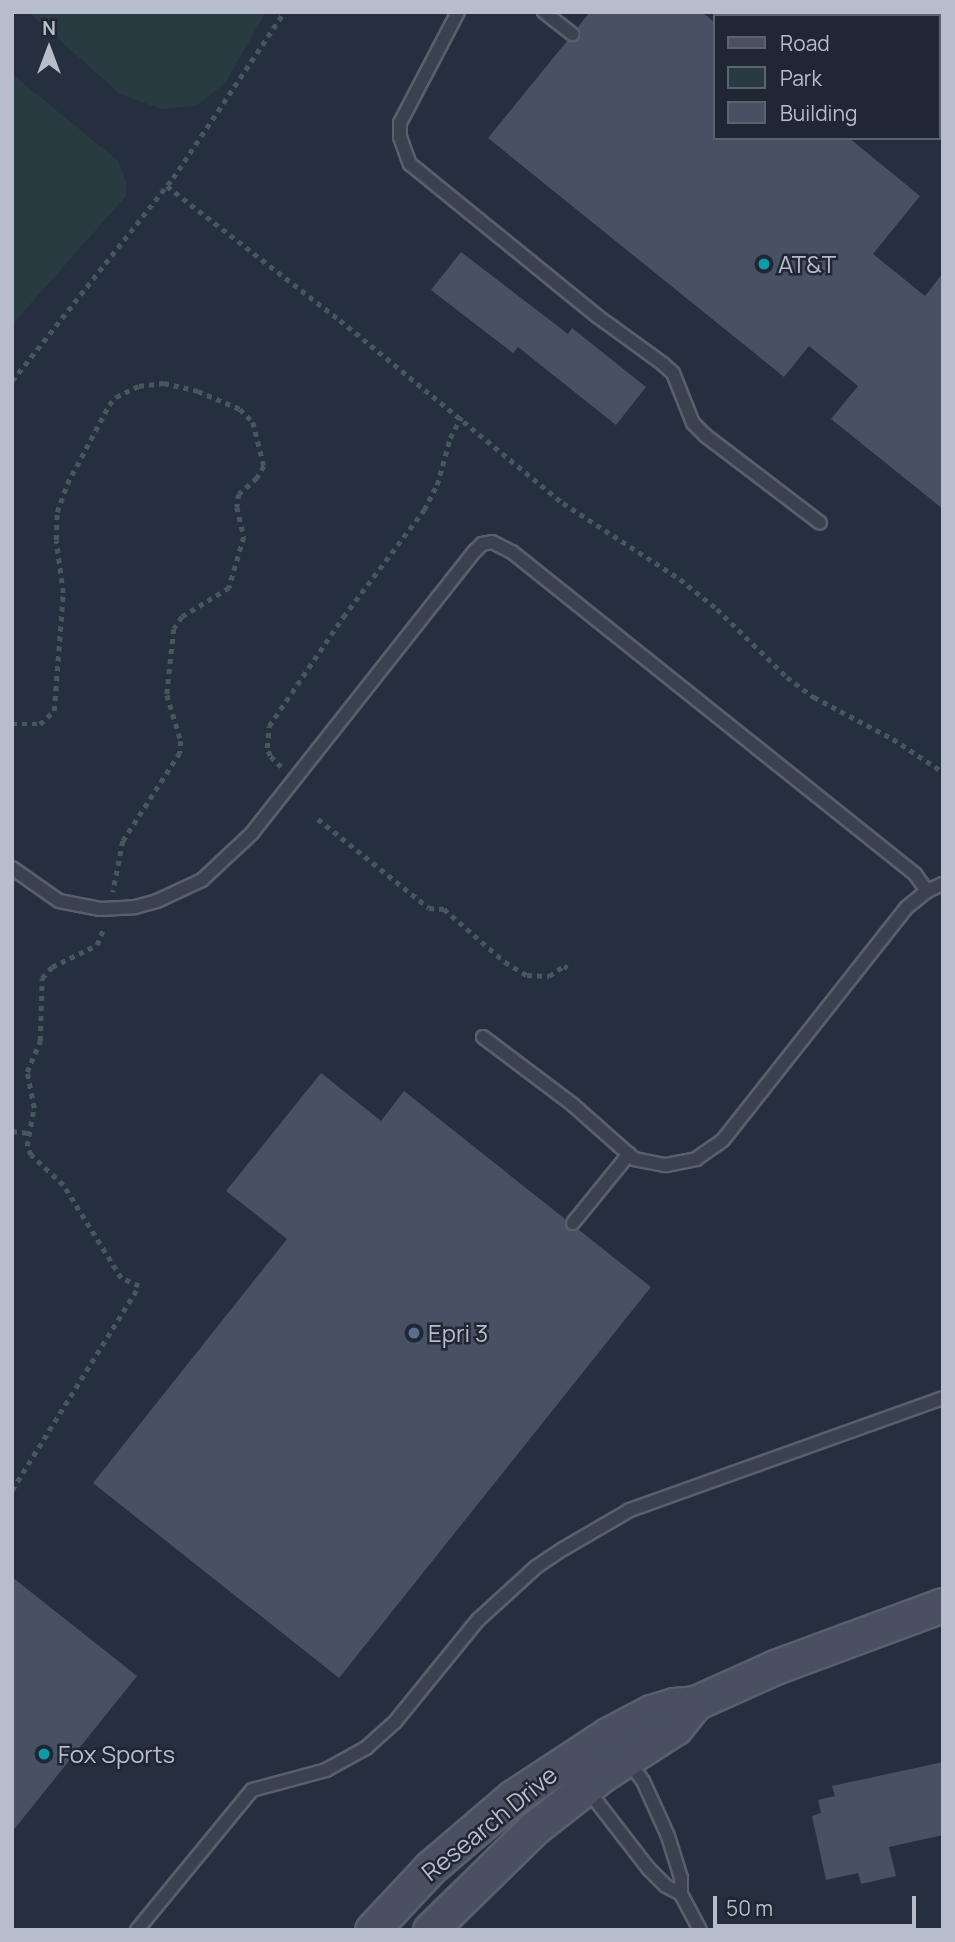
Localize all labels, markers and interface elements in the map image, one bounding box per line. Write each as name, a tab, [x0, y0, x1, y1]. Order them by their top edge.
north arrow	[14, 14, 84, 84]
legend	[713, 14, 941, 140]
text: N	[42, 15, 56, 41]
text: Road	[780, 29, 830, 57]
text: Park	[780, 64, 822, 92]
text: Building	[780, 99, 857, 127]
place label: AT&T	[778, 250, 836, 278]
marker: AT&T	[756, 256, 772, 272]
place label: Epri 3	[428, 1319, 488, 1347]
marker: Epri 3	[406, 1325, 422, 1341]
place label: Fox Sports	[58, 1740, 175, 1768]
marker: Fox Sports	[36, 1746, 52, 1762]
street label: Research Drive	[416, 1760, 562, 1886]
scale bar	[717, 1882, 920, 1926]
text: 50 m	[726, 1894, 773, 1922]

